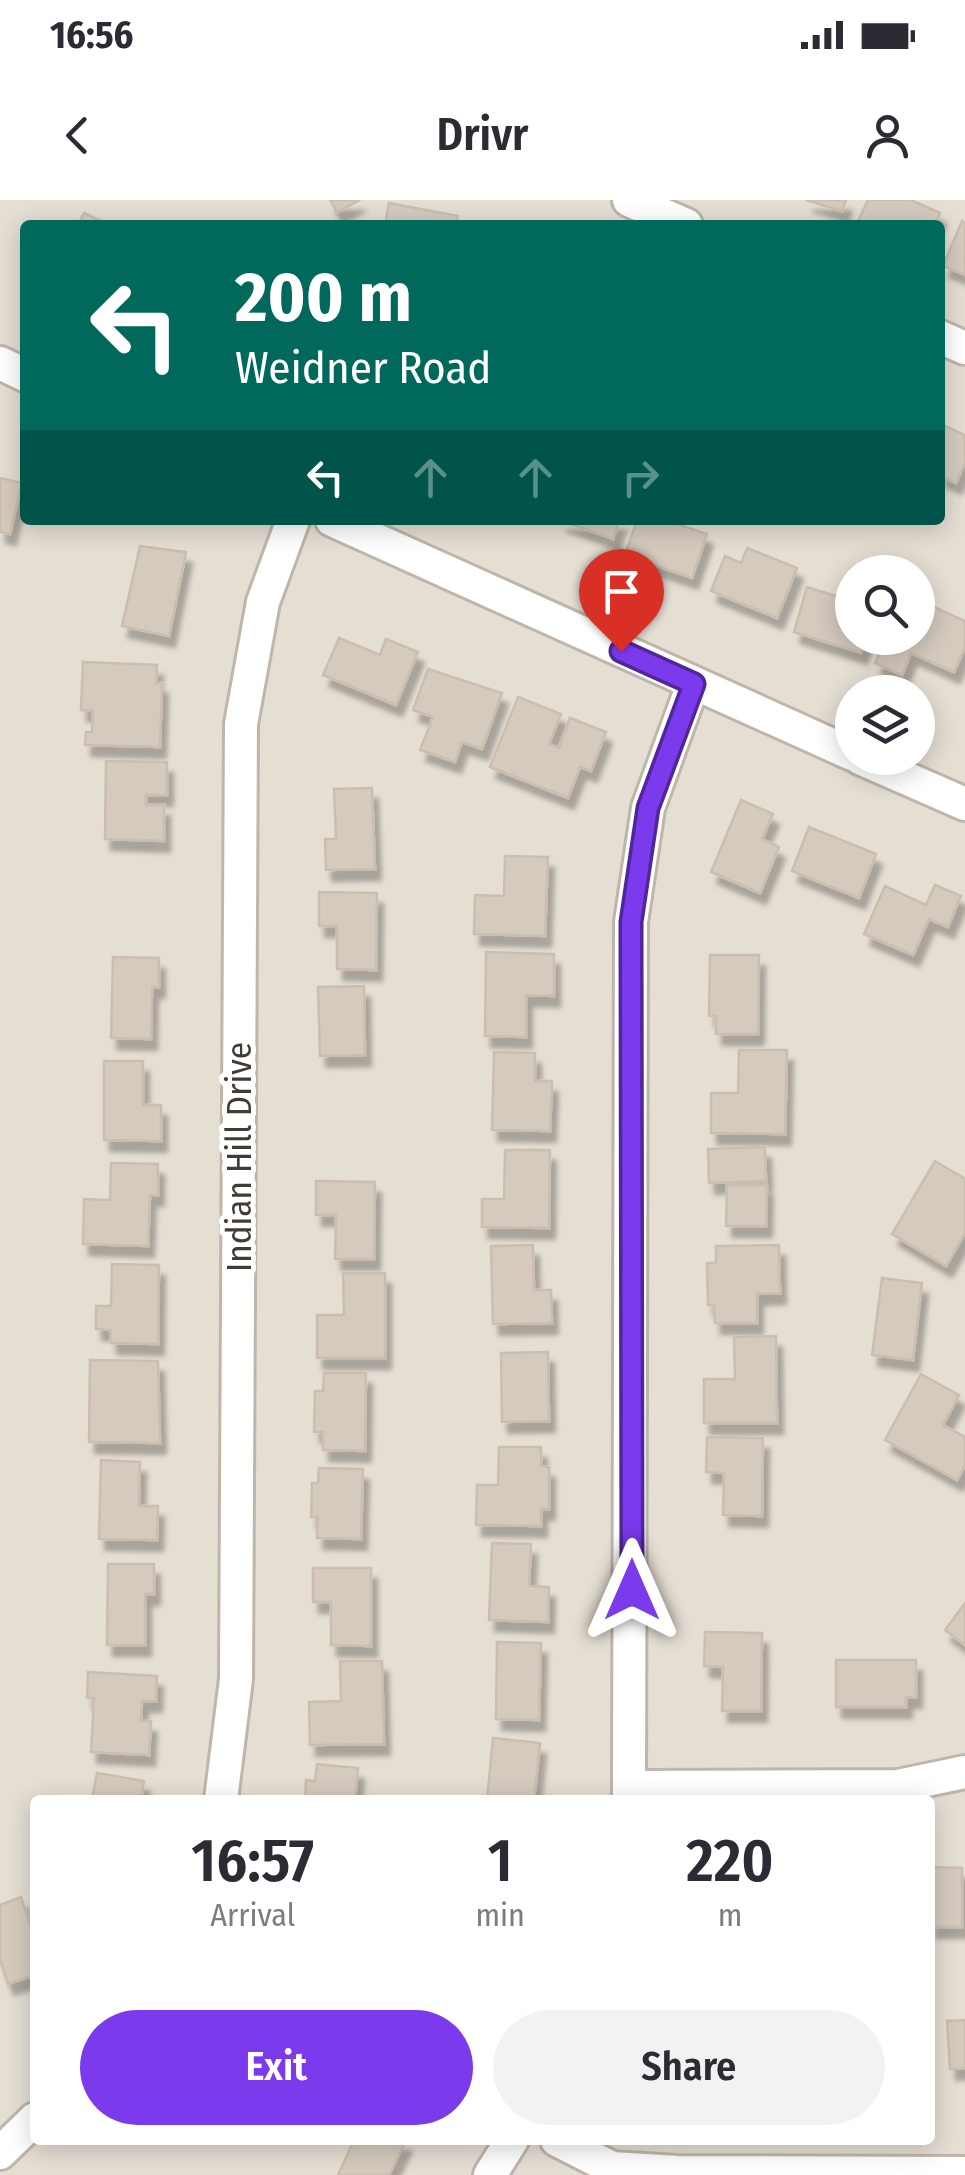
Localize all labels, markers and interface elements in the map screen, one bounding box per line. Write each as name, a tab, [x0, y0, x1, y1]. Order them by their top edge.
text: 16:56	[50, 12, 134, 58]
icon: back	[50, 108, 105, 163]
text: Drivr	[437, 108, 528, 162]
icon: person	[860, 108, 915, 163]
text: 200 m	[235, 256, 412, 340]
icon: left	[70, 260, 200, 390]
text: Weidner Road	[235, 341, 491, 395]
icon: left	[298, 450, 353, 505]
icon: ahead	[403, 450, 458, 505]
icon: ahead	[508, 450, 563, 505]
icon: right	[613, 450, 668, 505]
pin	[579, 549, 664, 652]
map controls	[835, 555, 935, 775]
button: search	[835, 555, 935, 655]
icon: arrive	[594, 564, 649, 619]
button: layers	[835, 675, 935, 775]
street label: Indian Hill Drive	[218, 1042, 260, 1272]
position arrow	[580, 1538, 684, 1642]
text: 16:57	[191, 1825, 314, 1897]
text: 1	[488, 1825, 513, 1897]
text: 220	[686, 1825, 774, 1897]
text: Arrival	[210, 1896, 295, 1934]
text: min	[475, 1896, 525, 1934]
text: m	[718, 1896, 742, 1934]
button: Exit	[80, 2010, 473, 2125]
button: Share	[493, 2010, 885, 2125]

